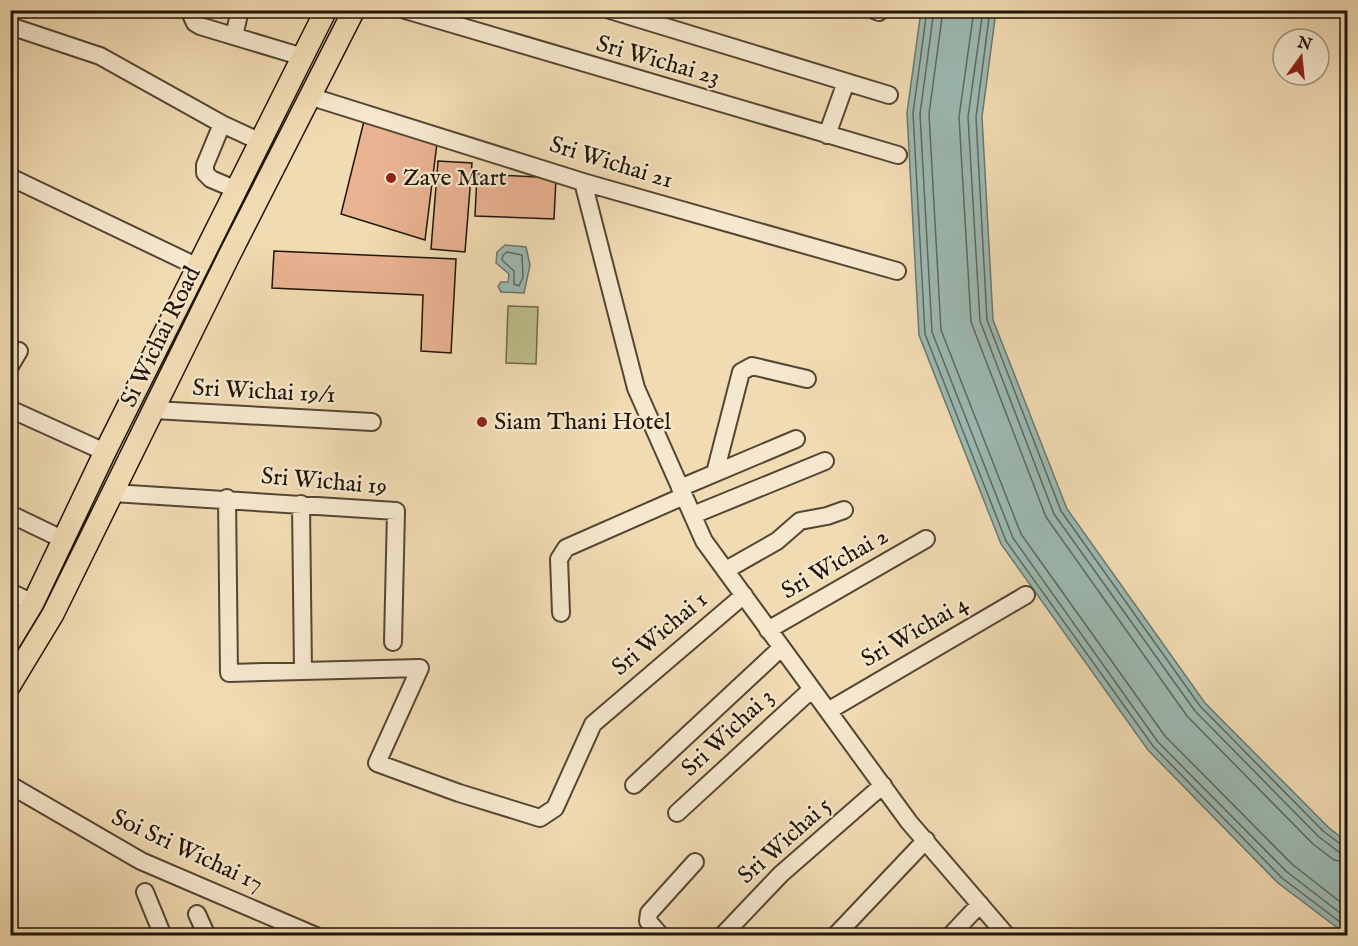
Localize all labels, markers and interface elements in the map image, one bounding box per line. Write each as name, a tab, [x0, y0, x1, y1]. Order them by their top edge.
north arrow	[1271, 27, 1331, 87]
street label: Sri Wichai 23	[593, 29, 723, 93]
text: N	[1294, 33, 1314, 56]
street label: Sri Wichai 21	[546, 130, 676, 196]
place label: Zave Mart	[403, 163, 507, 194]
marker: Zave Mart	[384, 171, 398, 185]
street label: Si Wichai Road	[114, 261, 208, 412]
street label: Sri Wichai 19/1	[192, 373, 336, 411]
place label: Siam Thani Hotel	[494, 407, 671, 438]
marker: Siam Thani Hotel	[475, 415, 489, 429]
street label: Sri Wichai 19	[260, 461, 388, 503]
street label: Sri Wichai 2	[776, 521, 894, 607]
street label: Sri Wichai 1	[606, 585, 714, 683]
street label: Sri Wichai 4	[856, 589, 974, 675]
street label: Sri Wichai 3	[675, 682, 781, 784]
street label: Sri Wichai 5	[732, 791, 839, 891]
street label: Soi Sri Wichai 17	[106, 802, 268, 900]

